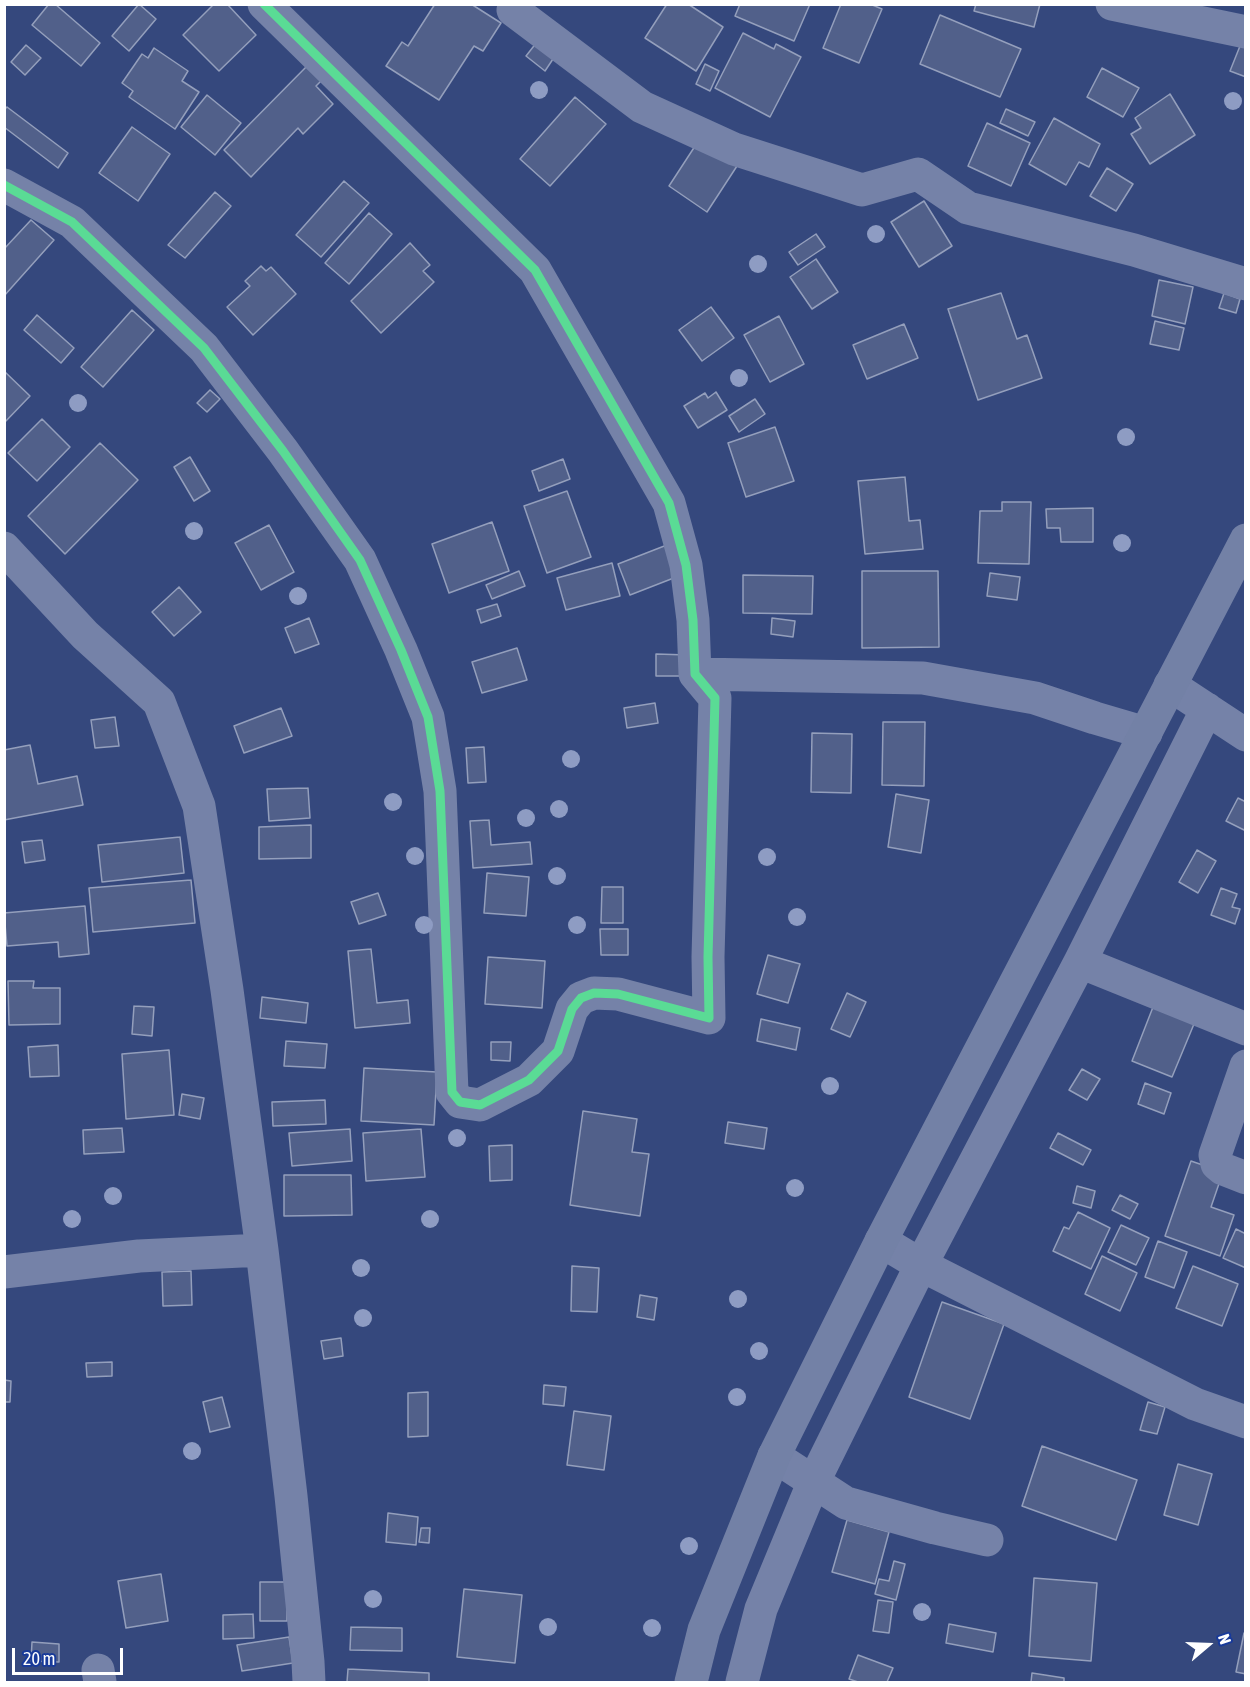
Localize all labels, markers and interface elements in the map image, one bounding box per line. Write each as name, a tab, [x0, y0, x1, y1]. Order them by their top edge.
north arrow	[1178, 1615, 1238, 1675]
text: N	[1215, 1632, 1235, 1647]
scale bar	[15, 1636, 126, 1674]
text: 20 m	[23, 1648, 55, 1669]

